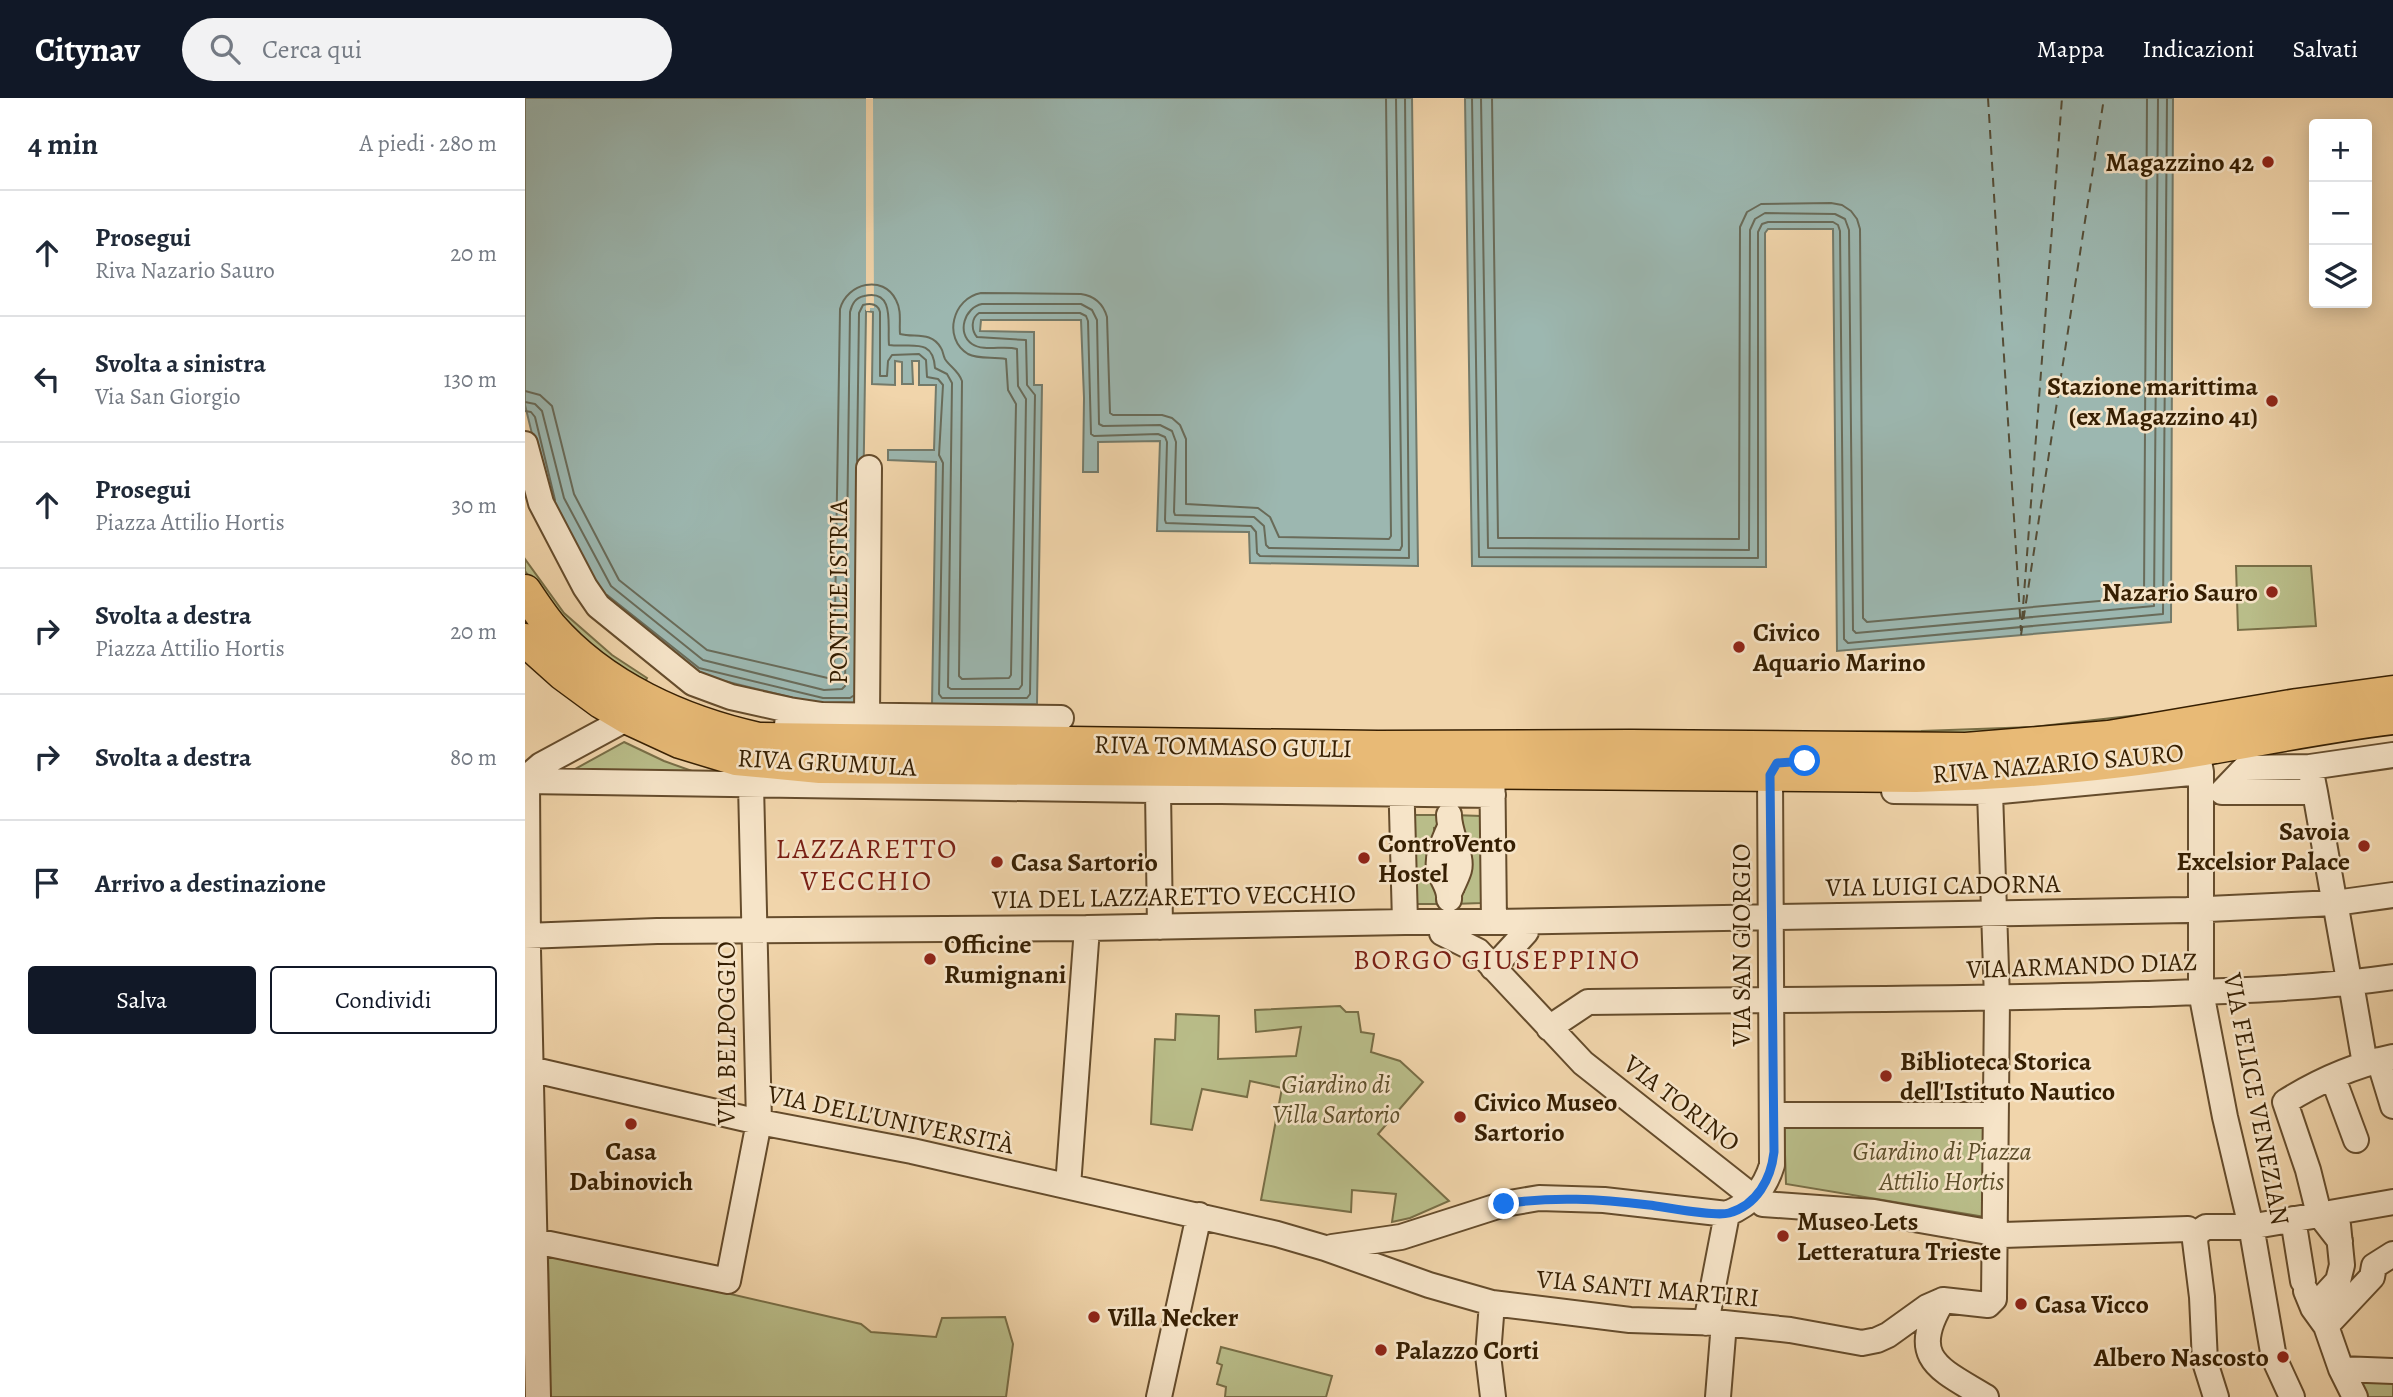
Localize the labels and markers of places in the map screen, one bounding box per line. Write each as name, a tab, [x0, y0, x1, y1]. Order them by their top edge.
place label: Magazzino 42	[2106, 145, 2254, 180]
marker: Magazzino 42	[2260, 154, 2276, 170]
place label: Stazione marittima (ex Magazzino 41)	[2047, 369, 2258, 434]
marker: Stazione marittima (ex Magazzino 41)	[2264, 393, 2280, 409]
place label: Nazario Sauro	[2102, 575, 2258, 610]
marker: Nazario Sauro	[2264, 584, 2280, 600]
place label: Civico Aquario Marino	[1752, 615, 1926, 680]
marker: Civico Aquario Marino	[1731, 639, 1747, 655]
place label: Savoia Excelsior Palace	[2176, 814, 2350, 879]
place label: ControVento Hostel	[1378, 826, 1516, 891]
marker: Savoia Excelsior Palace	[2356, 838, 2372, 854]
place label: Casa Sartorio	[1011, 845, 1158, 880]
marker: ControVento Hostel	[1356, 850, 1372, 866]
marker: Casa Sartorio	[989, 854, 1005, 870]
place label: Officine Rumignani	[944, 927, 1066, 992]
marker: Officine Rumignani	[922, 951, 938, 967]
place label: Biblioteca Storica dell'Istituto Nautico	[1900, 1044, 2115, 1109]
marker: Biblioteca Storica dell'Istituto Nautico	[1878, 1068, 1894, 1084]
place label: Civico Museo Sartorio	[1474, 1085, 1617, 1150]
marker: Civico Museo Sartorio	[1452, 1109, 1468, 1125]
marker: Casa Dabinovich	[623, 1116, 639, 1132]
place label: Casa Dabinovich	[569, 1134, 693, 1199]
place label: Museo Lets Letteratura Trieste	[1797, 1204, 2001, 1269]
marker: Museo Lets Letteratura Trieste	[1775, 1228, 1791, 1244]
place label: Casa Vicco	[2035, 1287, 2149, 1322]
marker: Casa Vicco	[2013, 1296, 2029, 1312]
place label: Villa Necker	[1107, 1300, 1239, 1335]
marker: Villa Necker	[1086, 1309, 1102, 1325]
place label: Palazzo Corti	[1395, 1333, 1539, 1368]
place label: Albero Nascosto	[2093, 1340, 2269, 1375]
marker: Palazzo Corti	[1373, 1342, 1389, 1358]
marker: Albero Nascosto	[2275, 1349, 2291, 1365]

